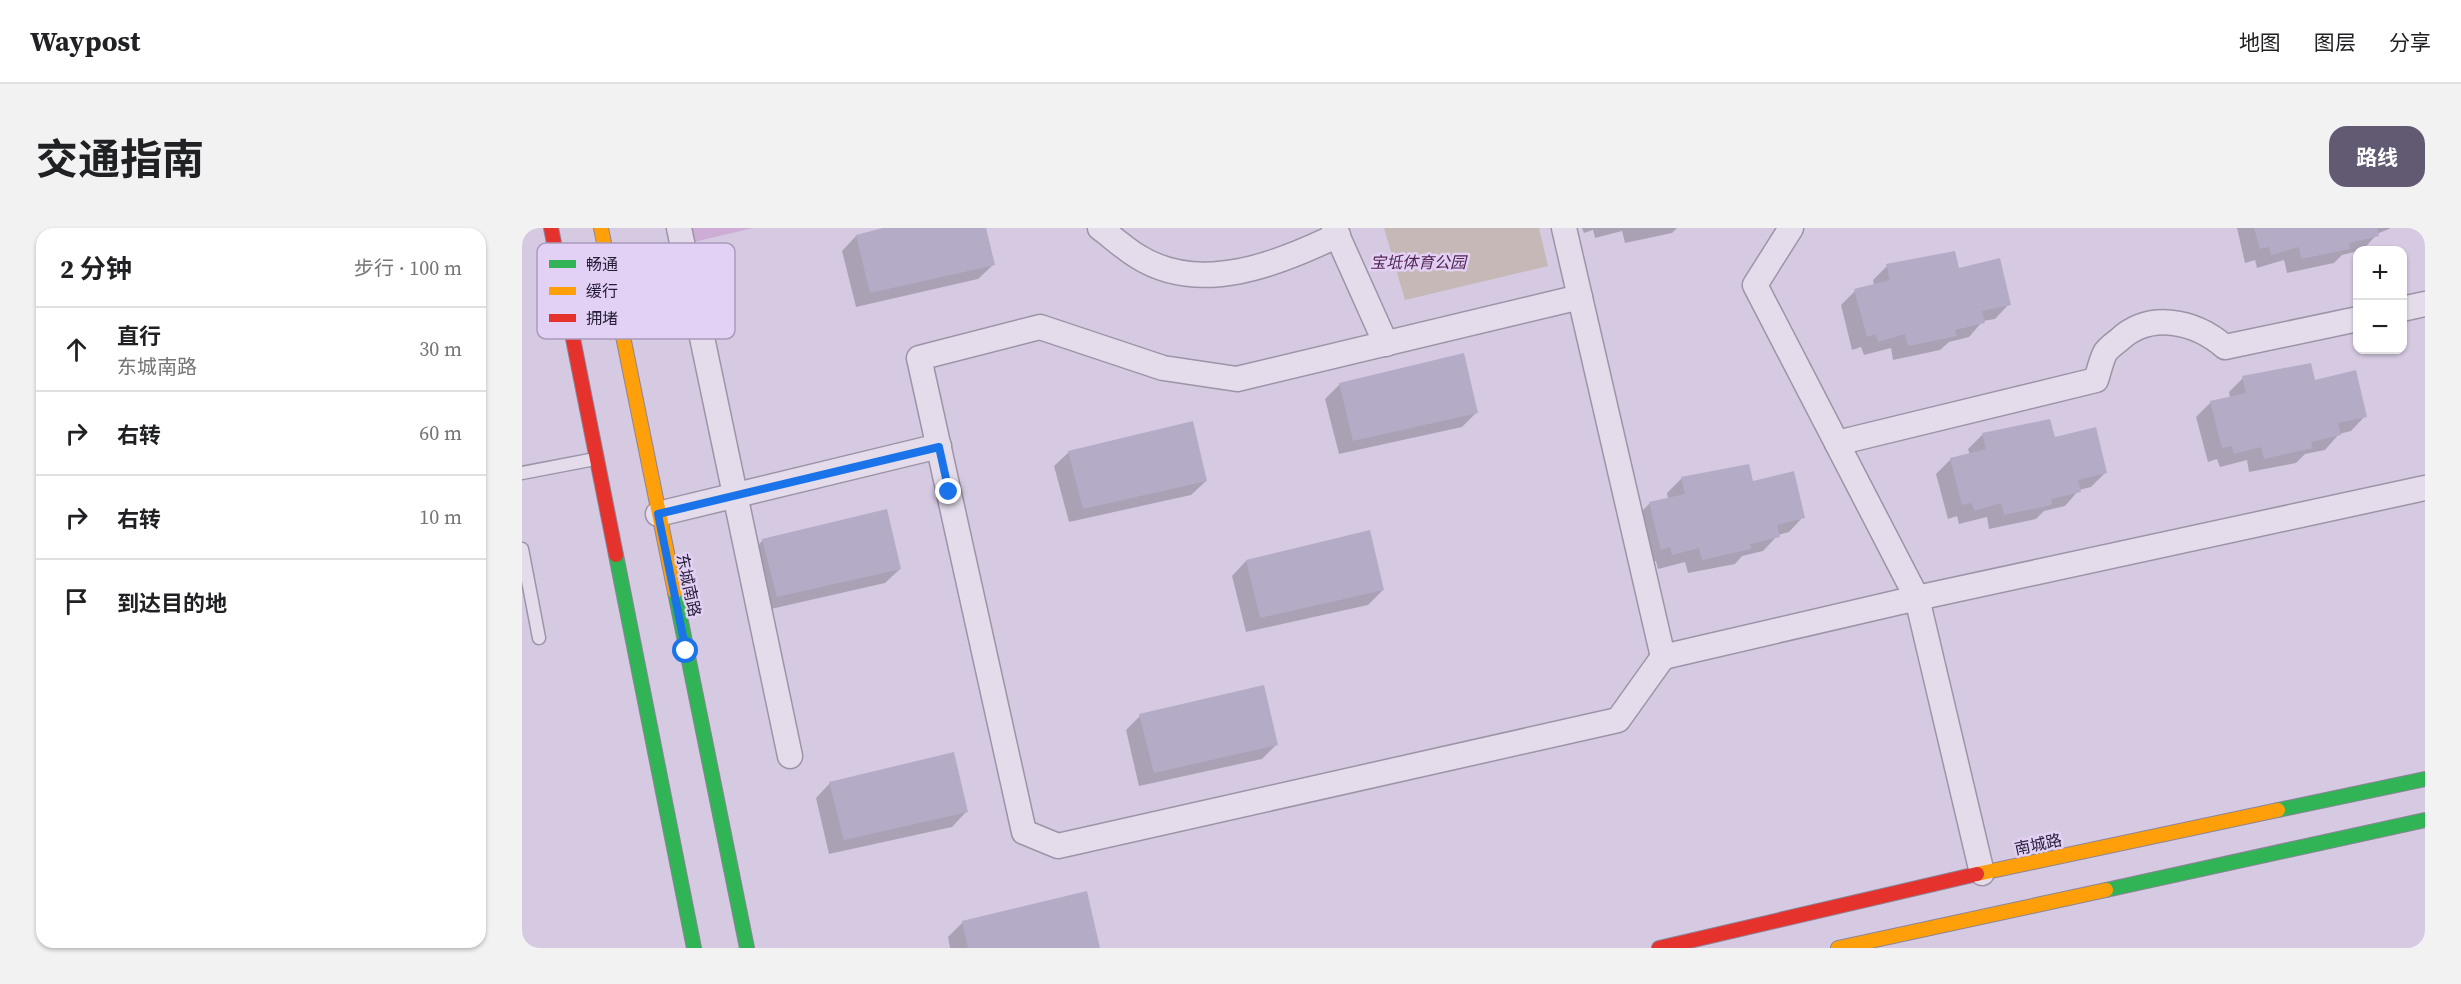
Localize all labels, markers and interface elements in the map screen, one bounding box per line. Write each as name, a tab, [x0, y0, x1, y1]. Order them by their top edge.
text: Waypost	[30, 22, 140, 60]
text: 地图	[2239, 28, 2281, 57]
text: 图层	[2314, 28, 2356, 57]
text: 分享	[2389, 28, 2431, 57]
button: 路线	[2329, 126, 2425, 187]
text: 交通指南	[36, 130, 204, 188]
legend	[537, 243, 735, 339]
map controls	[2353, 246, 2407, 354]
button: +	[2353, 246, 2407, 300]
text: 2 分钟	[60, 251, 132, 287]
park label: 宝坻体育公园	[1370, 251, 1468, 273]
text: 畅通	[586, 253, 618, 275]
text: 步行 · 100 m	[354, 254, 462, 282]
text: 缓行	[586, 280, 618, 302]
button: −	[2353, 300, 2407, 354]
text: 拥堵	[586, 307, 618, 329]
text: 直行	[117, 321, 161, 351]
icon: ahead	[60, 333, 93, 366]
text: 30 m	[419, 335, 462, 363]
text: 东城南路	[117, 353, 197, 381]
icon: right	[60, 417, 93, 450]
text: 60 m	[419, 419, 462, 447]
text: 右转	[117, 420, 161, 450]
route end	[935, 478, 961, 504]
icon: right	[60, 501, 93, 534]
text: 10 m	[419, 503, 462, 531]
text: 右转	[117, 504, 161, 534]
street label: 东城南路	[672, 551, 706, 619]
icon: arrive	[60, 585, 93, 618]
text: 到达目的地	[117, 588, 227, 618]
route start	[672, 637, 698, 663]
street label: 南城路	[2012, 828, 2064, 860]

